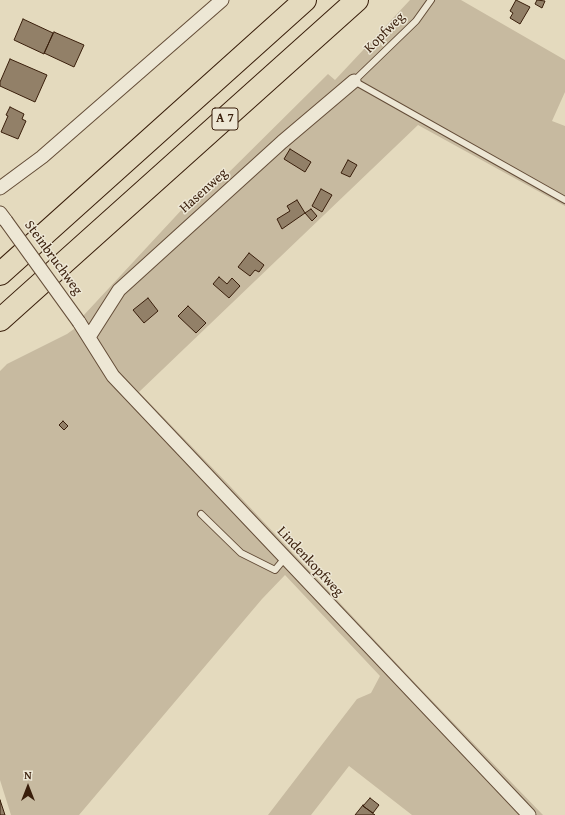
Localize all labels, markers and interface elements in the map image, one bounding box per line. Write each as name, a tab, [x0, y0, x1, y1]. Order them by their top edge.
street label: Kopfweg	[361, 9, 409, 57]
road number: A 7	[212, 108, 238, 130]
street label: Hasenweg	[176, 165, 232, 217]
street label: Steinbruchweg	[20, 218, 86, 298]
street label: Lindenkopfweg	[273, 523, 347, 601]
north arrow	[8, 767, 48, 807]
text: N	[24, 767, 32, 783]

